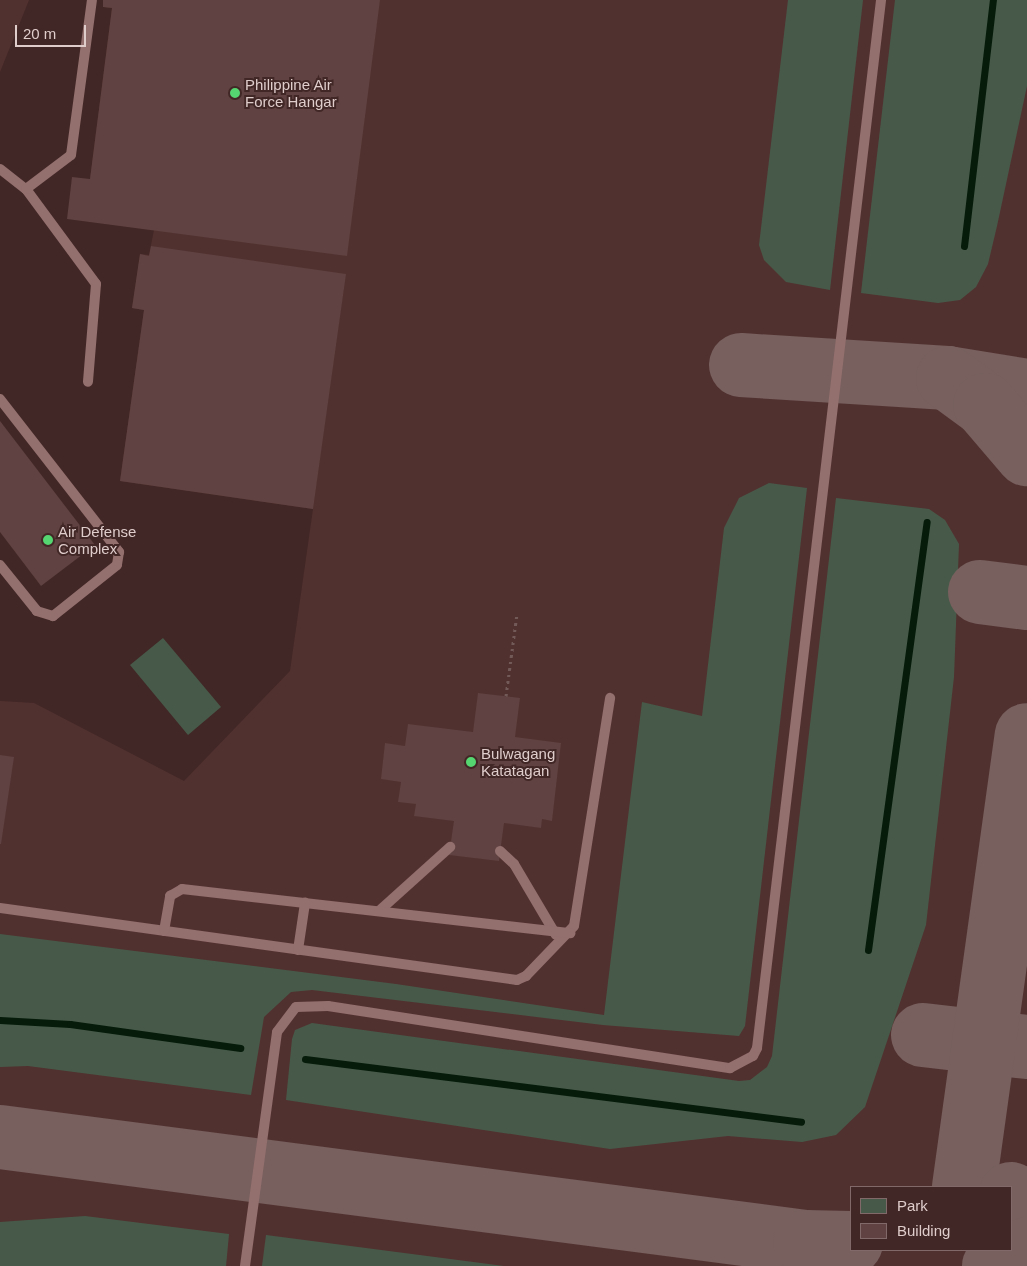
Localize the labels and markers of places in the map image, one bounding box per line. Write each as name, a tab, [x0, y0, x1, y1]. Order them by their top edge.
place label: Philippine Air Force Hangar	[245, 75, 337, 110]
marker: Philippine Air Force Hangar	[229, 87, 241, 99]
place label: Air Defense Complex	[58, 522, 136, 557]
marker: Air Defense Complex	[42, 534, 54, 546]
place label: Bulwagang Katatagan	[481, 744, 555, 779]
marker: Bulwagang Katatagan	[465, 756, 477, 768]

